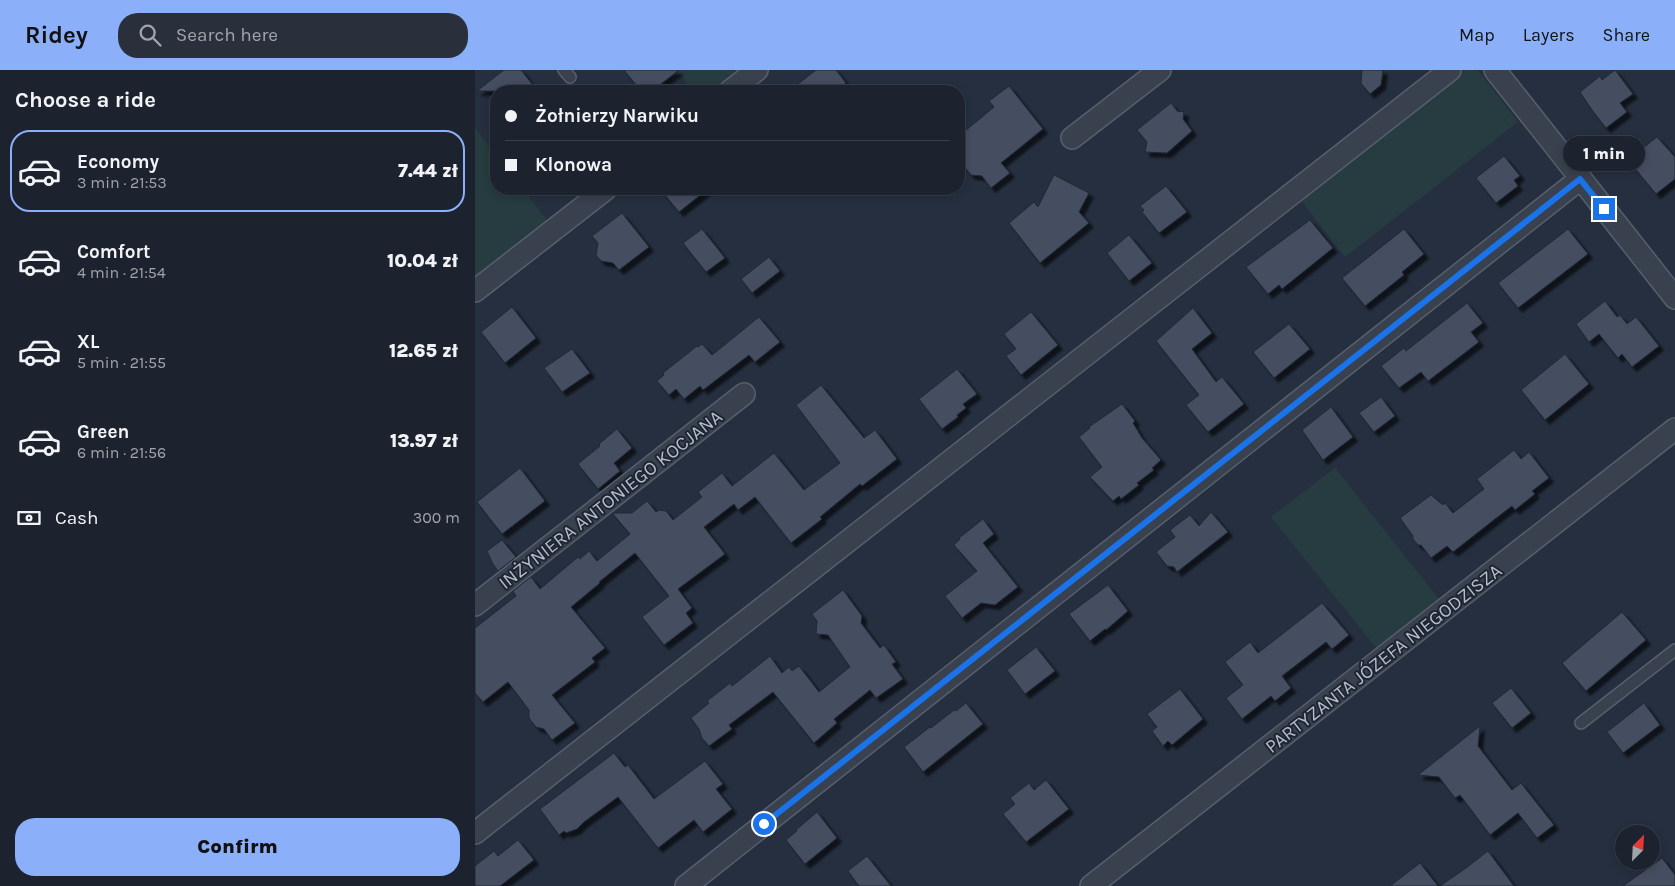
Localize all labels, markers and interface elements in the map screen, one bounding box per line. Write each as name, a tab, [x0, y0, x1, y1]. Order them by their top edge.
search box	[118, 13, 468, 58]
text: Ridey	[25, 21, 88, 49]
icon: search	[136, 21, 164, 49]
text: Search here	[176, 24, 278, 46]
text: Map	[1459, 24, 1495, 46]
text: Layers	[1523, 24, 1575, 46]
text: Share	[1603, 24, 1650, 46]
text: Choose a ride	[15, 87, 156, 113]
text: Żołnierzy Narwiku	[535, 105, 699, 127]
callout: 1 min	[1563, 136, 1645, 172]
text: 1 min	[1583, 144, 1625, 163]
icon: car	[17, 149, 62, 194]
text: Economy	[77, 151, 159, 173]
text: Klonowa	[535, 154, 612, 176]
text: 7.44 zł	[398, 160, 458, 182]
text: 3 min · 21:53	[77, 173, 167, 192]
route end	[1593, 198, 1615, 220]
icon: car	[17, 239, 62, 284]
text: Comfort	[77, 241, 151, 263]
text: 10.04 zł	[387, 250, 458, 272]
text: 4 min · 21:54	[77, 263, 166, 282]
icon: car	[17, 329, 62, 374]
text: XL	[77, 331, 99, 353]
text: 12.65 zł	[389, 340, 458, 362]
text: 5 min · 21:55	[77, 353, 166, 372]
street label: INŻYNIERA ANTONIEGO KOCJANA	[494, 406, 727, 594]
icon: car	[17, 419, 62, 464]
text: Green	[77, 421, 129, 443]
text: 13.97 zł	[390, 430, 458, 452]
text: 6 min · 21:56	[77, 443, 166, 462]
icon: cash	[15, 504, 43, 532]
text: Cash	[55, 507, 99, 529]
text: 300 m	[413, 508, 460, 527]
street label: PARTYZANTA JÓZEFA NIEGODZISZA	[1260, 559, 1506, 758]
route start	[753, 813, 775, 835]
button: Confirm	[15, 818, 460, 876]
north arrow	[1615, 825, 1660, 870]
map controls	[1615, 825, 1660, 870]

